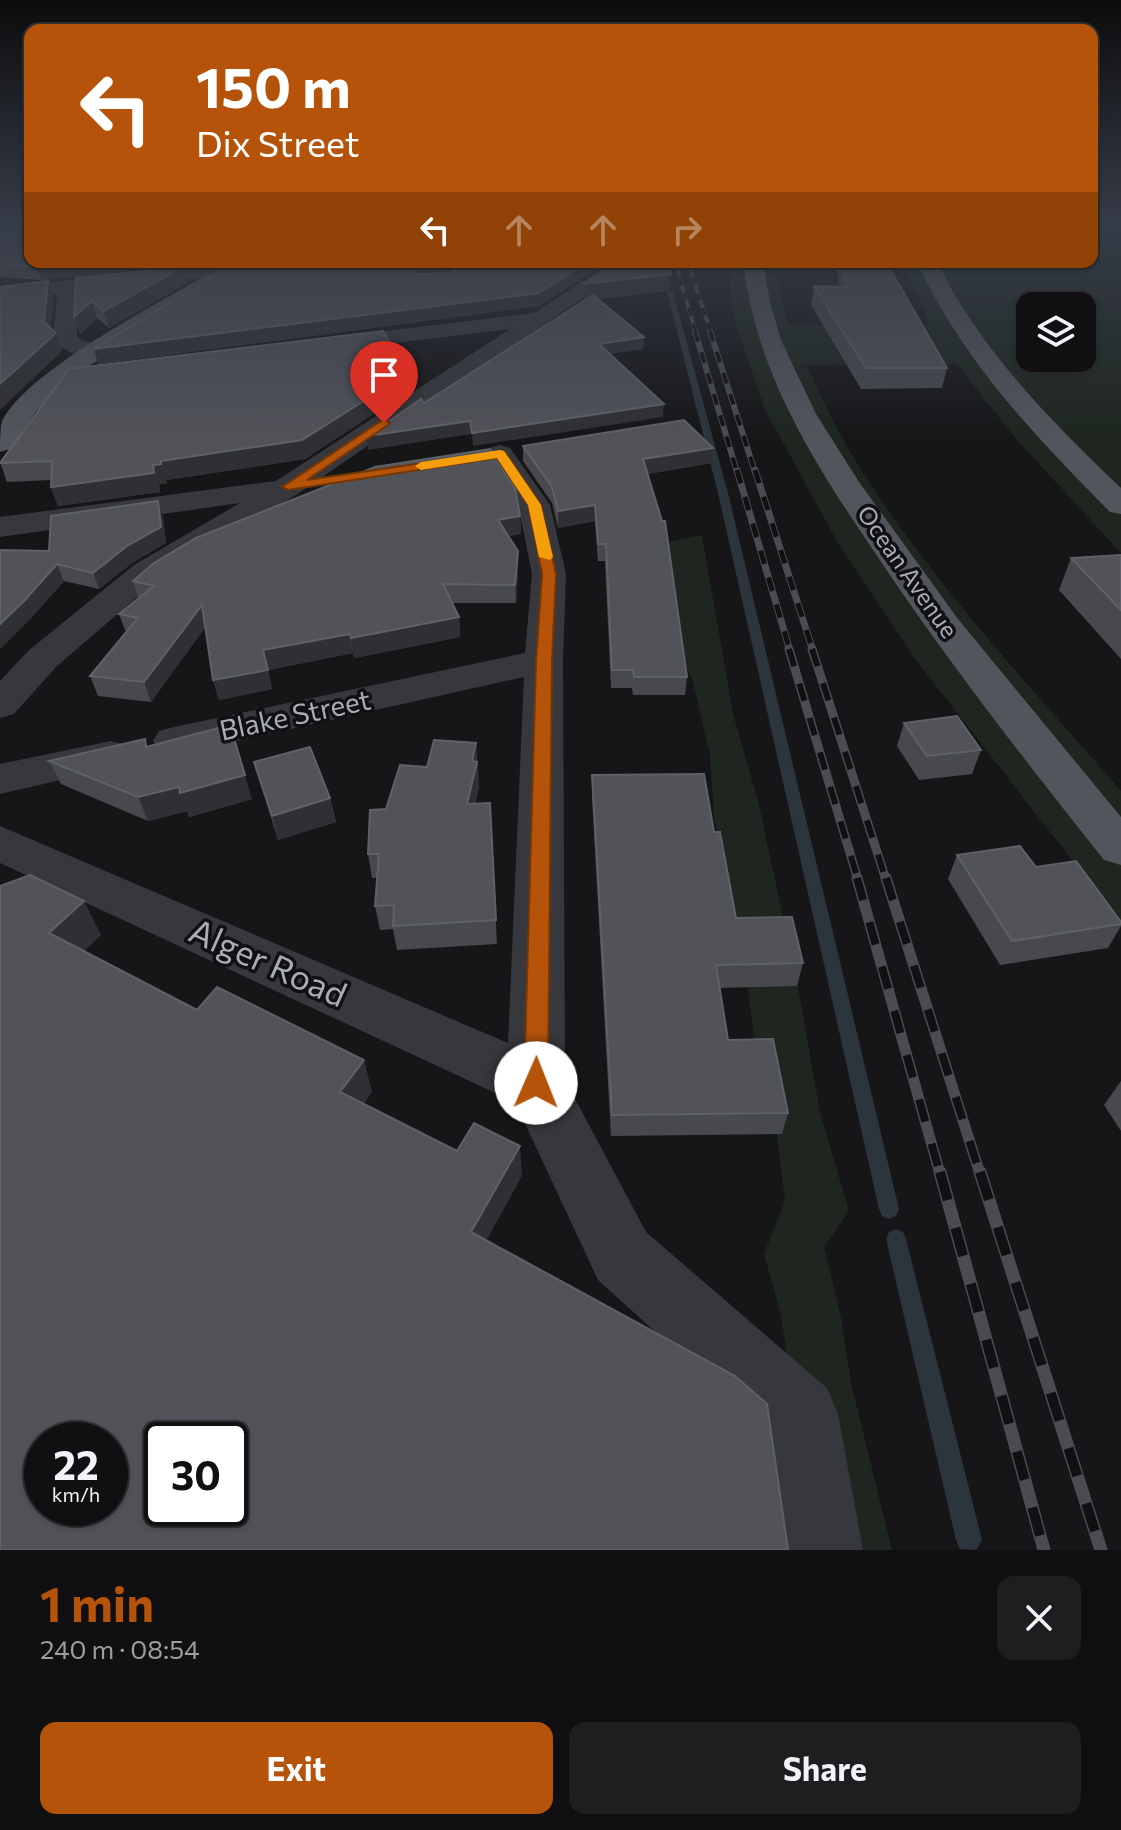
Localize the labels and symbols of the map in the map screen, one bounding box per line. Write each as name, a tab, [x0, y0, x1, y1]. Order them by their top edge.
pin	[350, 341, 418, 423]
street label: Ocean Avenue	[852, 499, 965, 643]
street label: Blake Street	[216, 681, 373, 747]
street label: Alger Road	[184, 908, 354, 1014]
position arrow	[494, 1041, 578, 1125]
speed limit sign: 30	[144, 1422, 248, 1526]

